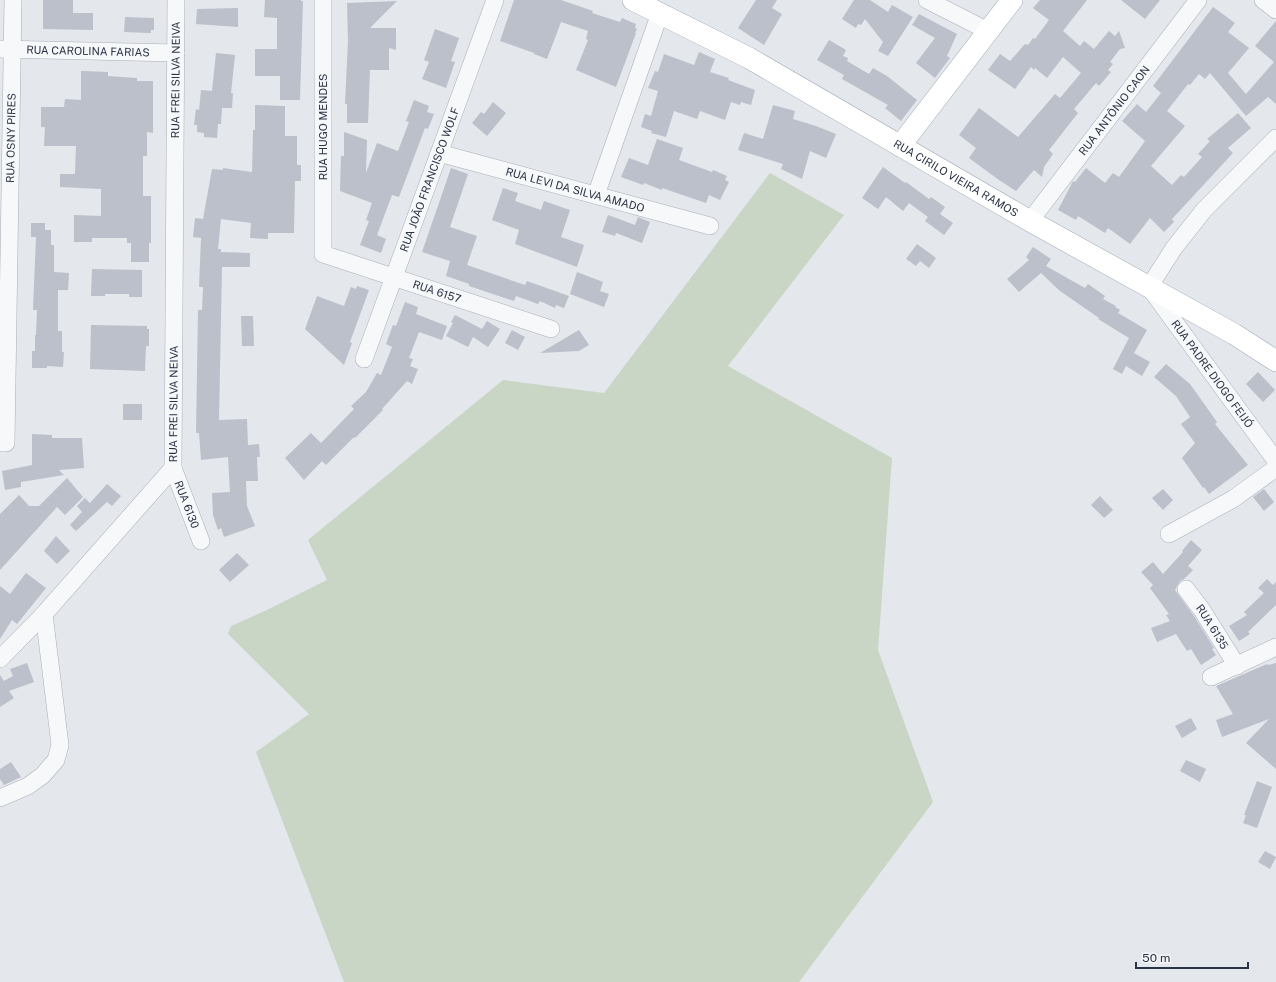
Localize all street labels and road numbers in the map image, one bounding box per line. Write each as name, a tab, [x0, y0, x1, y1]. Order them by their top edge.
street label: RUA FREI SILVA NEIVA	[169, 21, 182, 138]
street label: RUA CAROLINA FARIAS	[26, 44, 150, 58]
street label: RUA ANTÔNIO CAON	[1076, 63, 1152, 157]
street label: RUA HUGO MENDES	[317, 74, 329, 180]
street label: RUA OSNY PIRES	[4, 93, 18, 183]
street label: RUA JOÃO FRANCISCO WOLF	[398, 106, 461, 253]
street label: RUA CIRILO VIEIRA RAMOS	[892, 137, 1020, 219]
street label: RUA LEVI DA SILVA AMADO	[504, 165, 646, 214]
street label: RUA 6157	[411, 278, 463, 305]
street label: RUA PADRE DIOGO FEIJÓ	[1169, 318, 1256, 430]
street label: RUA FREI SILVA NEIVA	[167, 345, 180, 462]
street label: RUA 6130	[172, 479, 202, 530]
street label: RUA 6135	[1194, 602, 1231, 651]

